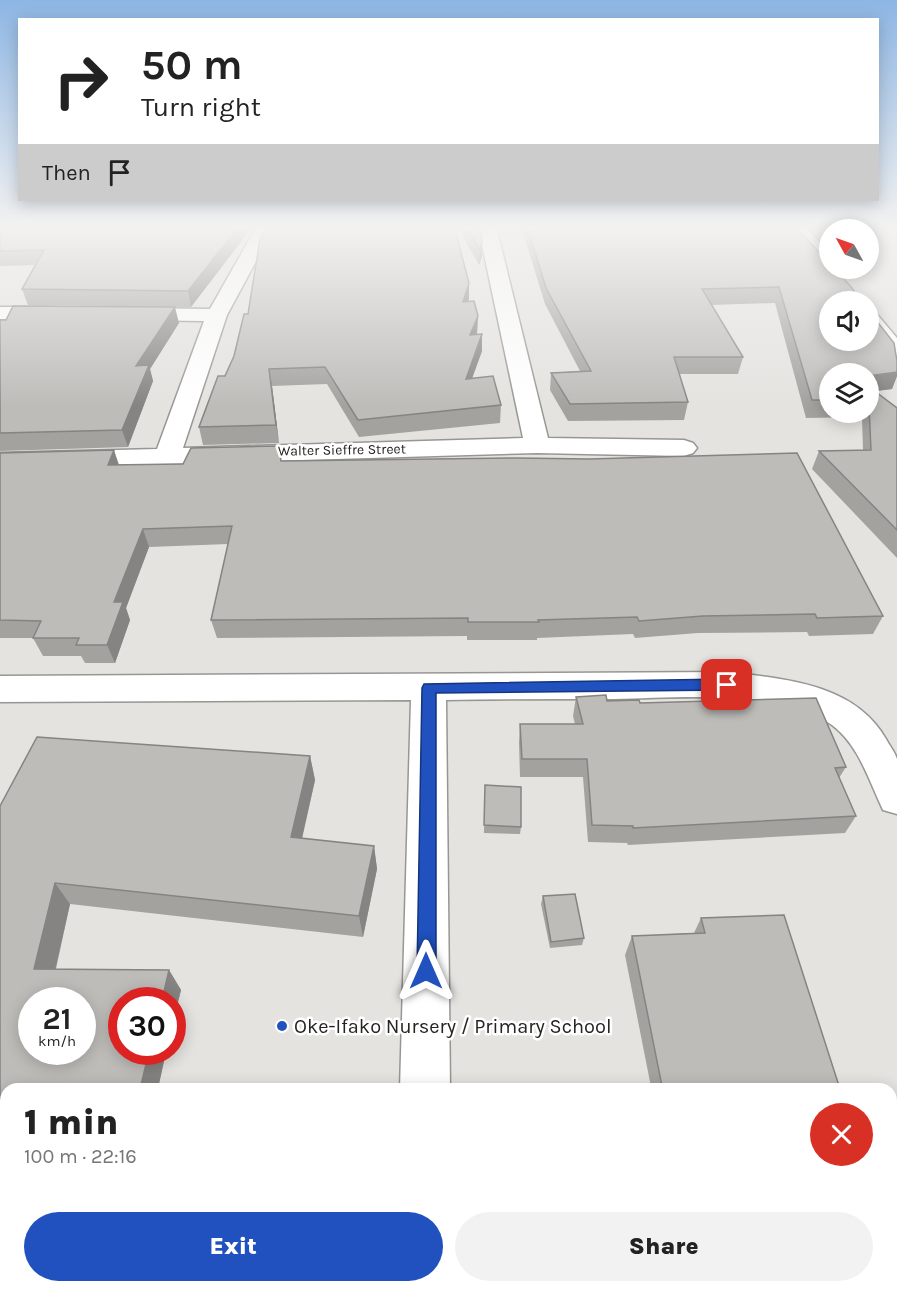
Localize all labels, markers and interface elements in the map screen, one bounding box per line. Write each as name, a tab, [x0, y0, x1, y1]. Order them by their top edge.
text: 50 m	[141, 40, 243, 90]
icon: right	[42, 42, 120, 120]
text: Turn right	[141, 91, 261, 123]
icon: arrive	[103, 156, 136, 189]
text: Then	[42, 160, 91, 186]
north arrow	[819, 219, 879, 279]
map controls	[819, 219, 879, 423]
button: sound	[819, 291, 879, 351]
button: layers	[819, 363, 879, 423]
street label: Walter Sieffre Street	[278, 440, 406, 460]
pin	[701, 659, 752, 710]
icon: arrive	[710, 668, 743, 701]
position arrow	[394, 939, 458, 1003]
speed limit sign: 30	[108, 987, 186, 1065]
text: 21	[43, 1001, 71, 1037]
place label: Oke-Ifako Nursery / Primary School	[294, 1015, 612, 1038]
marker: Oke-Ifako Nursery / Primary School	[275, 1019, 289, 1033]
text: km/h	[38, 1032, 76, 1050]
text: 1 min	[24, 1101, 118, 1143]
button: close	[810, 1103, 873, 1166]
text: 100 m · 22:16	[24, 1145, 137, 1168]
button: Exit	[24, 1212, 443, 1281]
button: Share	[455, 1212, 873, 1281]

